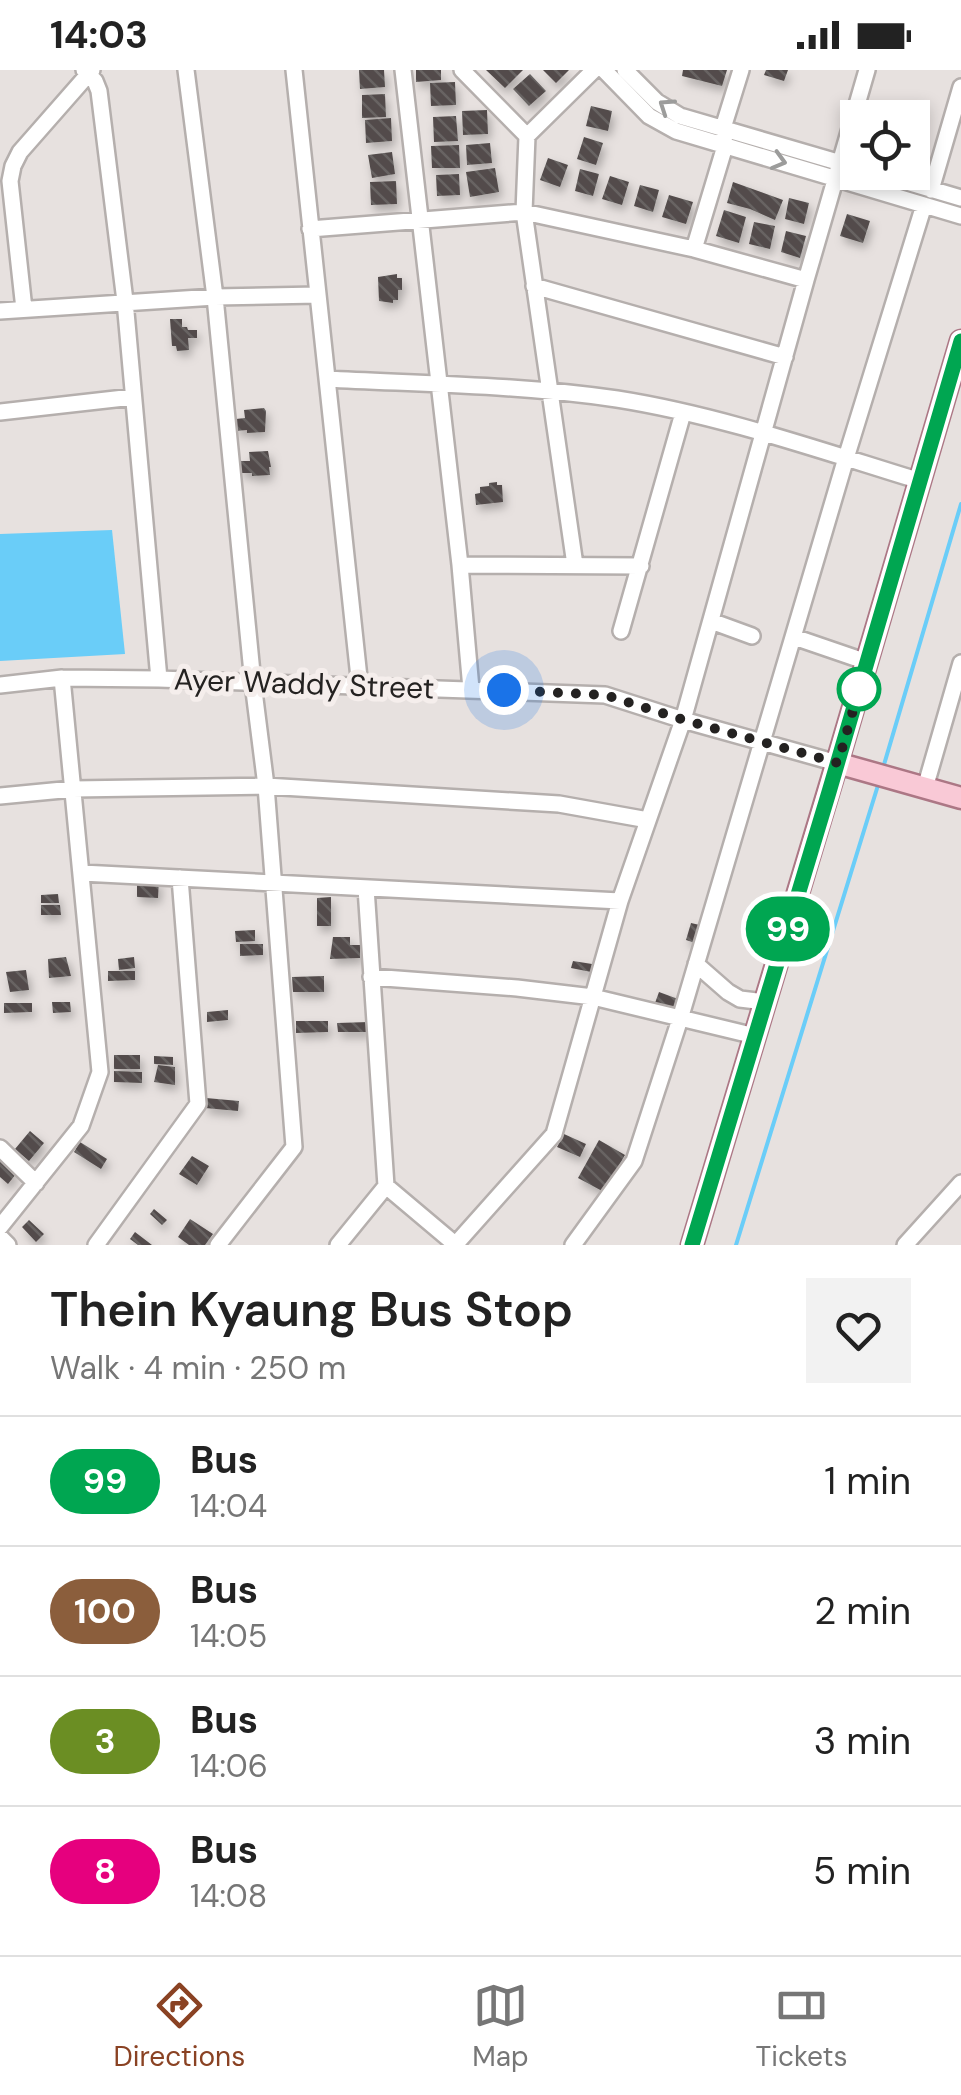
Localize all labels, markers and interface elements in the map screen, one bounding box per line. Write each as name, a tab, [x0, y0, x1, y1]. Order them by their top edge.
text: 14:03	[50, 10, 148, 60]
one-way arrow	[658, 100, 677, 118]
map controls	[840, 100, 930, 190]
button: locate	[840, 100, 930, 190]
one-way arrow	[770, 149, 787, 170]
street label: Ayer Waddy Street	[173, 659, 435, 708]
your location	[479, 665, 529, 715]
unlabelled marker	[838, 668, 880, 710]
line badge: 99	[743, 896, 833, 962]
text: 99	[766, 906, 810, 952]
text: Thein Kyaung Bus Stop	[50, 1278, 573, 1341]
button: heart	[806, 1278, 911, 1383]
text: Walk · 4 min · 250 m	[50, 1347, 346, 1389]
text: Bus	[190, 1435, 258, 1485]
text: 1 min	[824, 1456, 911, 1506]
text: 99	[83, 1458, 127, 1504]
text: 14:04	[190, 1485, 267, 1527]
text: Bus	[190, 1565, 258, 1615]
text: 2 min	[814, 1586, 911, 1636]
text: 100	[74, 1588, 136, 1634]
text: 14:05	[190, 1615, 267, 1657]
text: Bus	[190, 1695, 258, 1745]
text: 3 min	[814, 1716, 911, 1766]
text: 3	[94, 1718, 116, 1764]
text: 14:06	[190, 1745, 268, 1787]
text: Bus	[190, 1825, 258, 1875]
text: 5 min	[813, 1846, 911, 1896]
text: 8	[94, 1848, 116, 1894]
text: 14:08	[190, 1875, 267, 1917]
tab: Directions	[113, 1978, 245, 2075]
tab: Map	[472, 1978, 529, 2075]
tab: Tickets	[755, 1978, 847, 2075]

